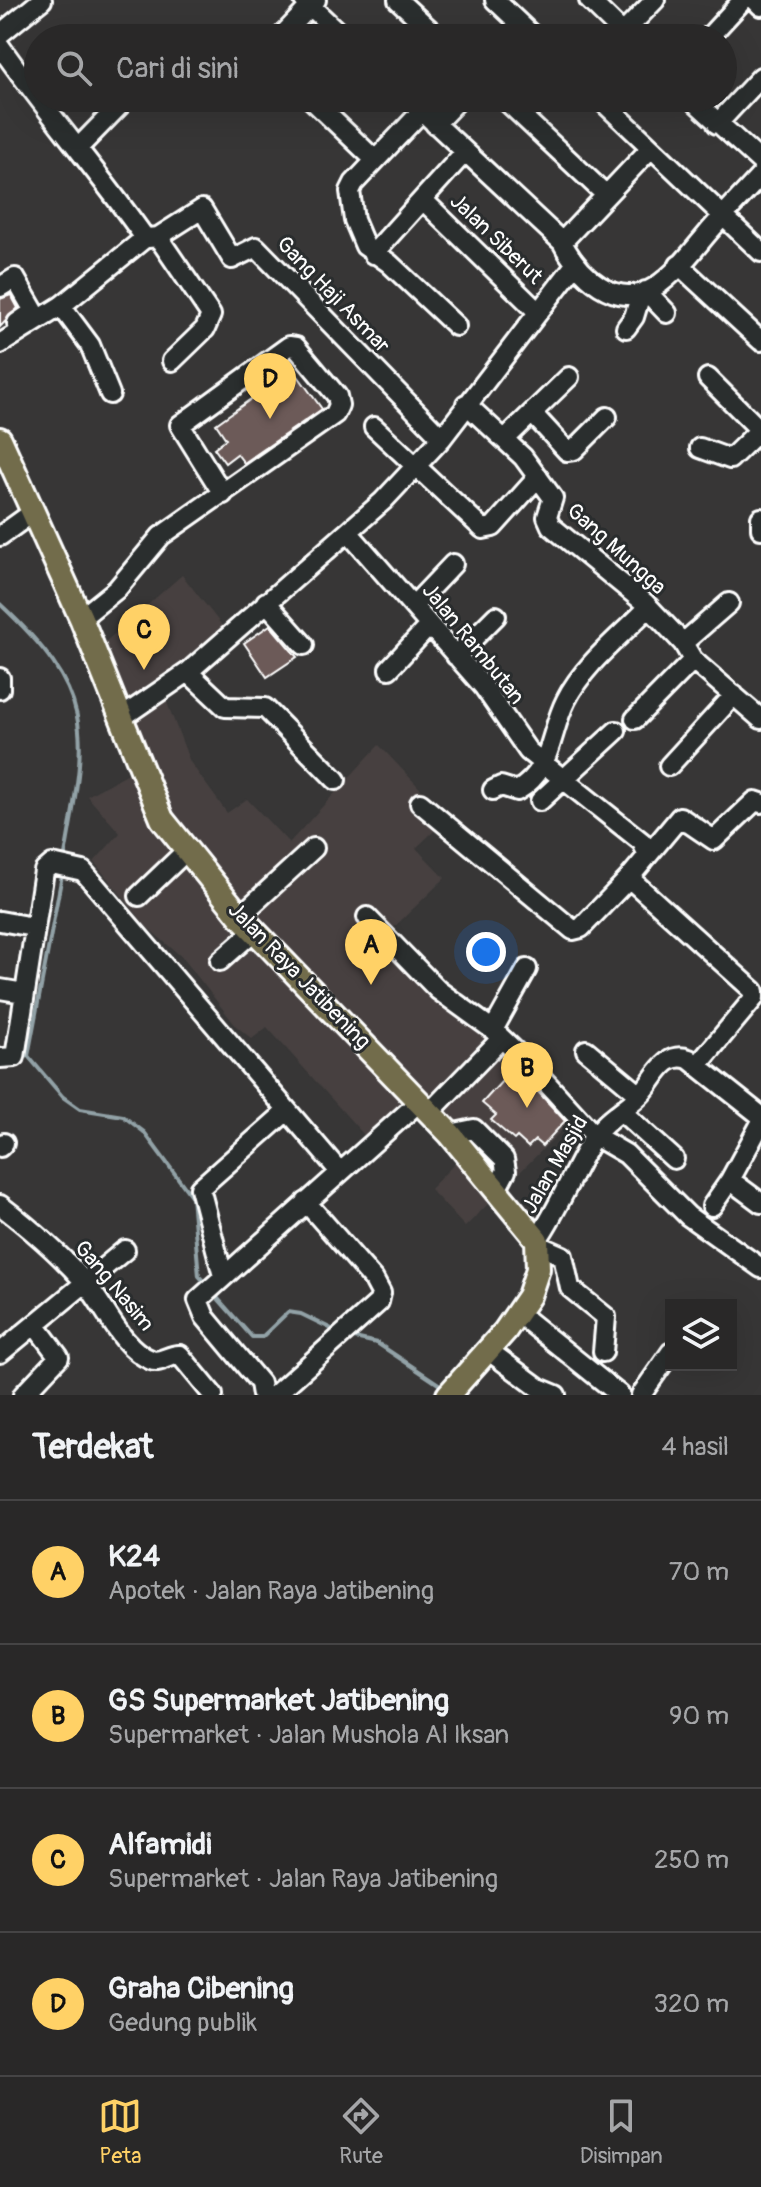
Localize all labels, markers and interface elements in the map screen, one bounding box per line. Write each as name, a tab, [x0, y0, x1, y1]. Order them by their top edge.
search box	[24, 24, 737, 112]
icon: search	[52, 46, 96, 90]
text: Cari di sini	[116, 50, 238, 87]
street label: Jalan Siberut	[444, 187, 549, 290]
street label: Gang Haji Asmar	[270, 230, 396, 359]
pin: D	[244, 353, 296, 419]
street label: Gang Mungga	[561, 497, 672, 601]
street label: Jalan Rambutan	[416, 577, 531, 710]
pin: C	[118, 604, 170, 670]
street label: Jalan Raya Jatibening	[222, 896, 377, 1055]
pin: A	[345, 919, 397, 985]
your location	[466, 932, 506, 972]
pin: B	[501, 1042, 553, 1108]
street label: Jalan Masjid	[516, 1111, 594, 1218]
street label: Gang Nasim	[68, 1234, 160, 1337]
map controls	[665, 1299, 737, 1371]
button: layers	[665, 1299, 737, 1371]
text: Terdekat	[32, 1426, 153, 1469]
text: 4 hasil	[662, 1431, 729, 1463]
text: K24	[108, 1538, 160, 1575]
text: A	[50, 1556, 66, 1588]
text: 70 m	[669, 1556, 729, 1588]
text: Apotek · Jalan Raya Jatibening	[108, 1575, 434, 1607]
text: GS Supermarket Jatibening	[108, 1682, 449, 1719]
text: B	[51, 1700, 65, 1732]
text: 90 m	[669, 1700, 729, 1732]
text: Supermarket · Jalan Mushola Al Iksan	[108, 1719, 509, 1751]
text: Alfamidi	[108, 1826, 212, 1863]
text: C	[50, 1844, 66, 1876]
text: 250 m	[654, 1844, 729, 1876]
text: Supermarket · Jalan Raya Jatibening	[108, 1863, 498, 1895]
text: Graha Cibening	[108, 1970, 294, 2007]
text: D	[50, 1988, 66, 2020]
text: 320 m	[653, 1988, 729, 2020]
text: Gedung publik	[108, 2007, 257, 2039]
tab: Peta	[98, 2094, 142, 2170]
tab: Rute	[339, 2094, 383, 2170]
tab: Disimpan	[580, 2094, 663, 2170]

